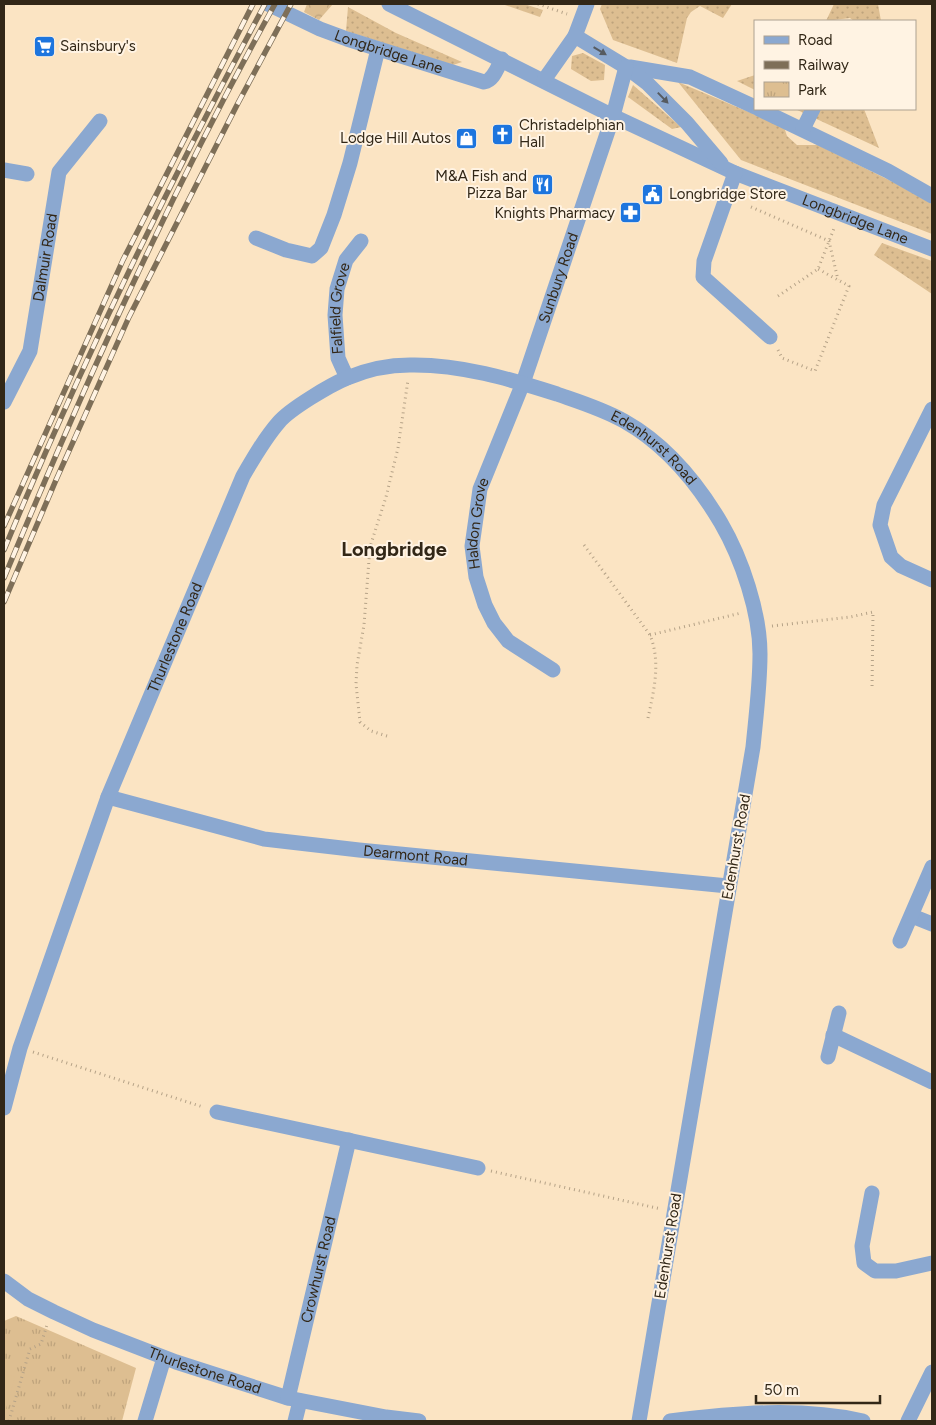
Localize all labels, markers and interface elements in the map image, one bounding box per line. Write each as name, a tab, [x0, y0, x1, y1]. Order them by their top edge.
legend	[754, 20, 916, 110]
street label: Longbridge Lane	[332, 26, 445, 77]
text: Road	[798, 31, 833, 49]
supermarket icon: Sainsbury's	[32, 34, 56, 58]
place label: Sainsbury's	[60, 37, 136, 55]
one-way arrow	[594, 47, 607, 56]
text: Railway	[798, 56, 849, 74]
text: Park	[798, 81, 827, 99]
one-way arrow	[657, 92, 669, 104]
place label: Christadelphian Hall	[519, 116, 624, 151]
church icon: Christadelphian Hall	[491, 122, 515, 146]
shop icon: Lodge Hill Autos	[455, 126, 479, 150]
place label: Lodge Hill Autos	[340, 129, 451, 147]
place label: M&A Fish and Pizza Bar	[435, 167, 527, 202]
restaurant icon: M&A Fish and Pizza Bar	[531, 173, 555, 197]
public building icon: Longbridge Store	[641, 182, 665, 206]
place label: Longbridge Store	[669, 185, 786, 203]
street label: Longbridge Lane	[799, 191, 911, 248]
pharmacy icon: Knights Pharmacy	[619, 201, 643, 225]
place label: Knights Pharmacy	[494, 204, 615, 222]
street label: Dalmuir Road	[29, 212, 61, 303]
street label: Sunbury Road	[535, 230, 582, 325]
street label: Falfield Grove	[326, 260, 354, 355]
street label: Edenhurst Road	[608, 407, 700, 488]
street label: Haldon Grove	[463, 475, 493, 570]
district label: Longbridge	[341, 537, 447, 561]
street label: Thurlestone Road	[144, 580, 206, 695]
street label: Edenhurst Road	[718, 793, 754, 901]
street label: Dearmont Road	[362, 841, 469, 870]
street label: Edenhurst Road	[651, 1192, 685, 1300]
street label: Crowhurst Road	[297, 1214, 340, 1325]
street label: Thurlestone Road	[146, 1343, 263, 1398]
scale bar	[756, 1372, 880, 1404]
text: 50 m	[764, 1381, 799, 1399]

